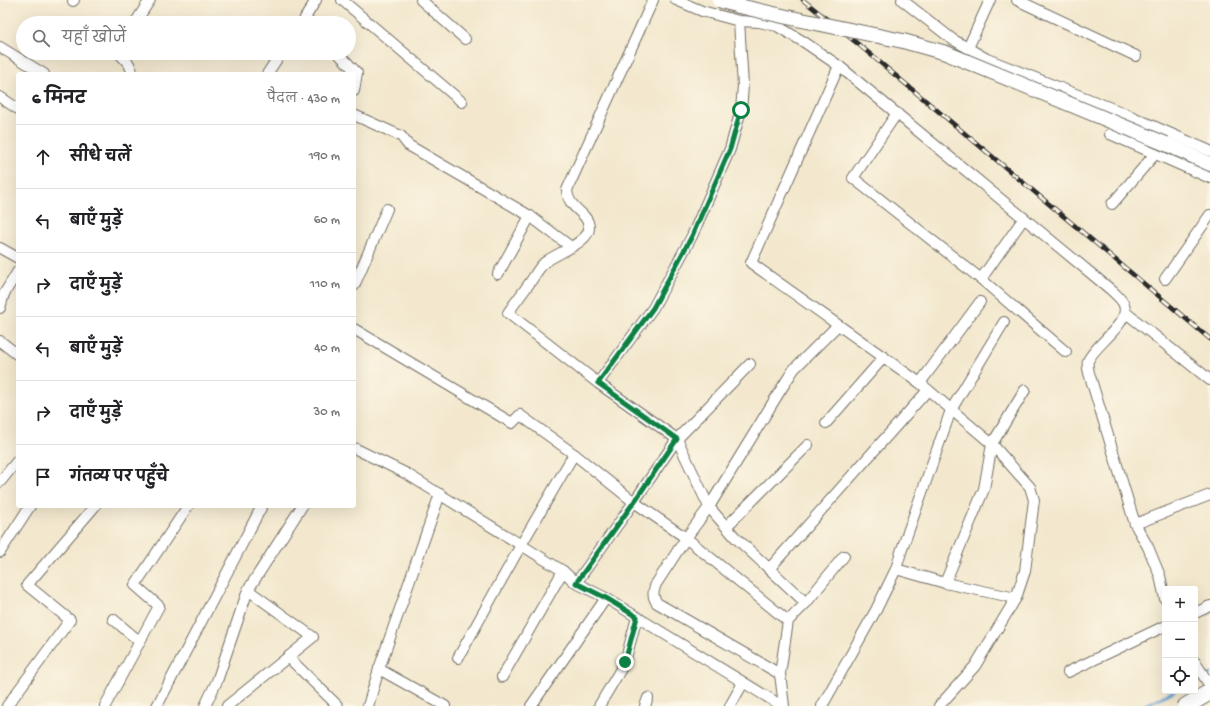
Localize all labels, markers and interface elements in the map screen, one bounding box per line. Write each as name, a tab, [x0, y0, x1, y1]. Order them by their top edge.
search box	[16, 16, 356, 60]
icon: search	[30, 27, 52, 49]
text: यहाँ खोजें	[62, 30, 126, 48]
text: 6 मिनट	[32, 90, 86, 110]
text: पैदल · 430 m	[267, 92, 340, 107]
route start	[732, 101, 750, 119]
icon: ahead	[32, 146, 54, 168]
text: सीधे चलें	[70, 149, 131, 167]
text: 190 m	[309, 149, 340, 164]
icon: left	[32, 210, 54, 232]
text: बाएँ मुड़ें	[70, 213, 122, 231]
text: 60 m	[314, 213, 340, 228]
icon: right	[32, 274, 54, 296]
text: दाएँ मुड़ें	[70, 277, 122, 295]
text: 110 m	[310, 277, 340, 292]
icon: left	[32, 338, 54, 360]
text: बाएँ मुड़ें	[70, 341, 122, 359]
text: 40 m	[314, 341, 340, 356]
icon: right	[32, 402, 54, 424]
text: दाएँ मुड़ें	[70, 405, 122, 423]
text: 30 m	[314, 405, 340, 420]
icon: arrive	[32, 466, 54, 488]
text: गंतव्य पर पहुँचे	[70, 469, 168, 487]
map controls	[1162, 586, 1198, 694]
button: +	[1162, 586, 1198, 622]
button: −	[1162, 622, 1198, 658]
route end	[616, 653, 634, 671]
button: locate	[1162, 658, 1198, 694]

